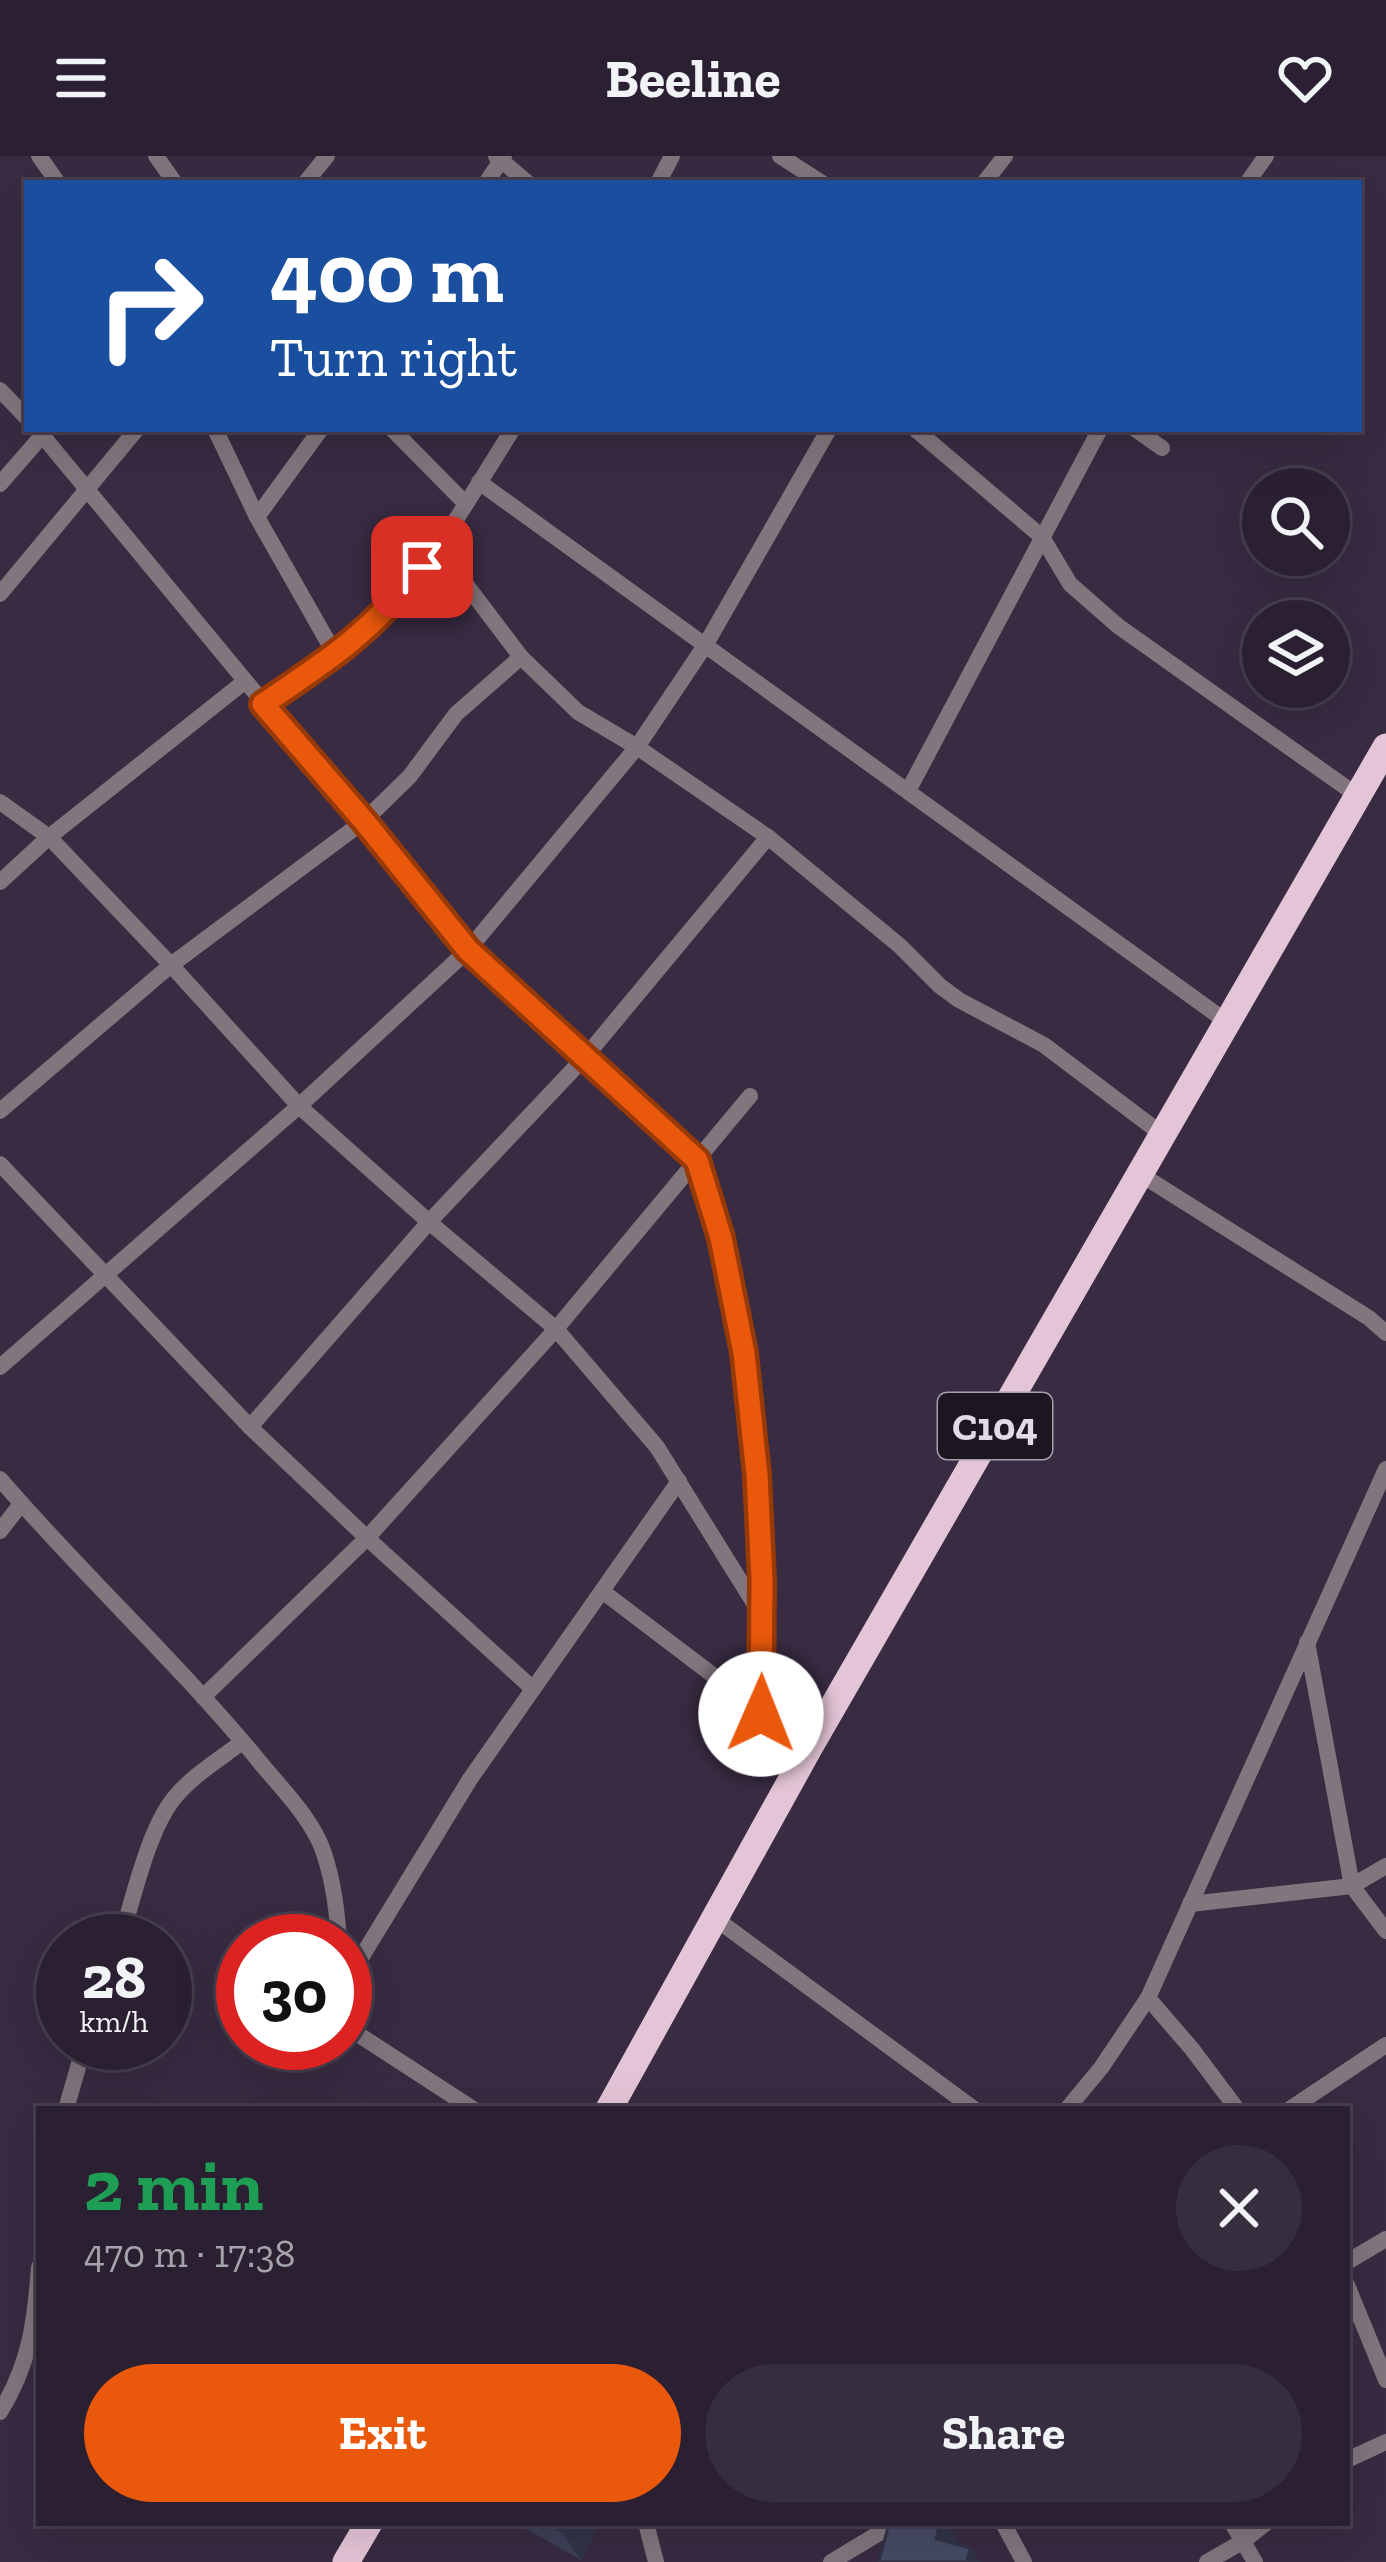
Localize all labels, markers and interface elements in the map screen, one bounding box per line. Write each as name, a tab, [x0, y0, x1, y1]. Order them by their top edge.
icon: menu	[48, 45, 114, 111]
icon: heart	[1272, 45, 1338, 111]
text: Beeline	[605, 46, 781, 111]
text: 400 m	[270, 223, 504, 324]
icon: right	[72, 228, 228, 384]
text: Turn right	[270, 325, 517, 390]
map controls	[1242, 468, 1350, 708]
button: search	[1242, 468, 1350, 576]
pin	[371, 516, 473, 618]
icon: arrive	[389, 534, 455, 600]
button: layers	[1242, 600, 1350, 708]
road number: C104	[938, 1393, 1052, 1459]
position arrow	[698, 1651, 824, 1777]
speed limit sign: 30	[216, 1914, 372, 2070]
text: 28	[82, 1941, 146, 2013]
text: km/h	[80, 2004, 148, 2040]
text: 2 min	[84, 2142, 263, 2228]
button: close	[1176, 2145, 1302, 2271]
text: 470 m · 17:38	[84, 2230, 296, 2277]
button: Exit	[84, 2364, 681, 2502]
button: Share	[705, 2364, 1302, 2502]

